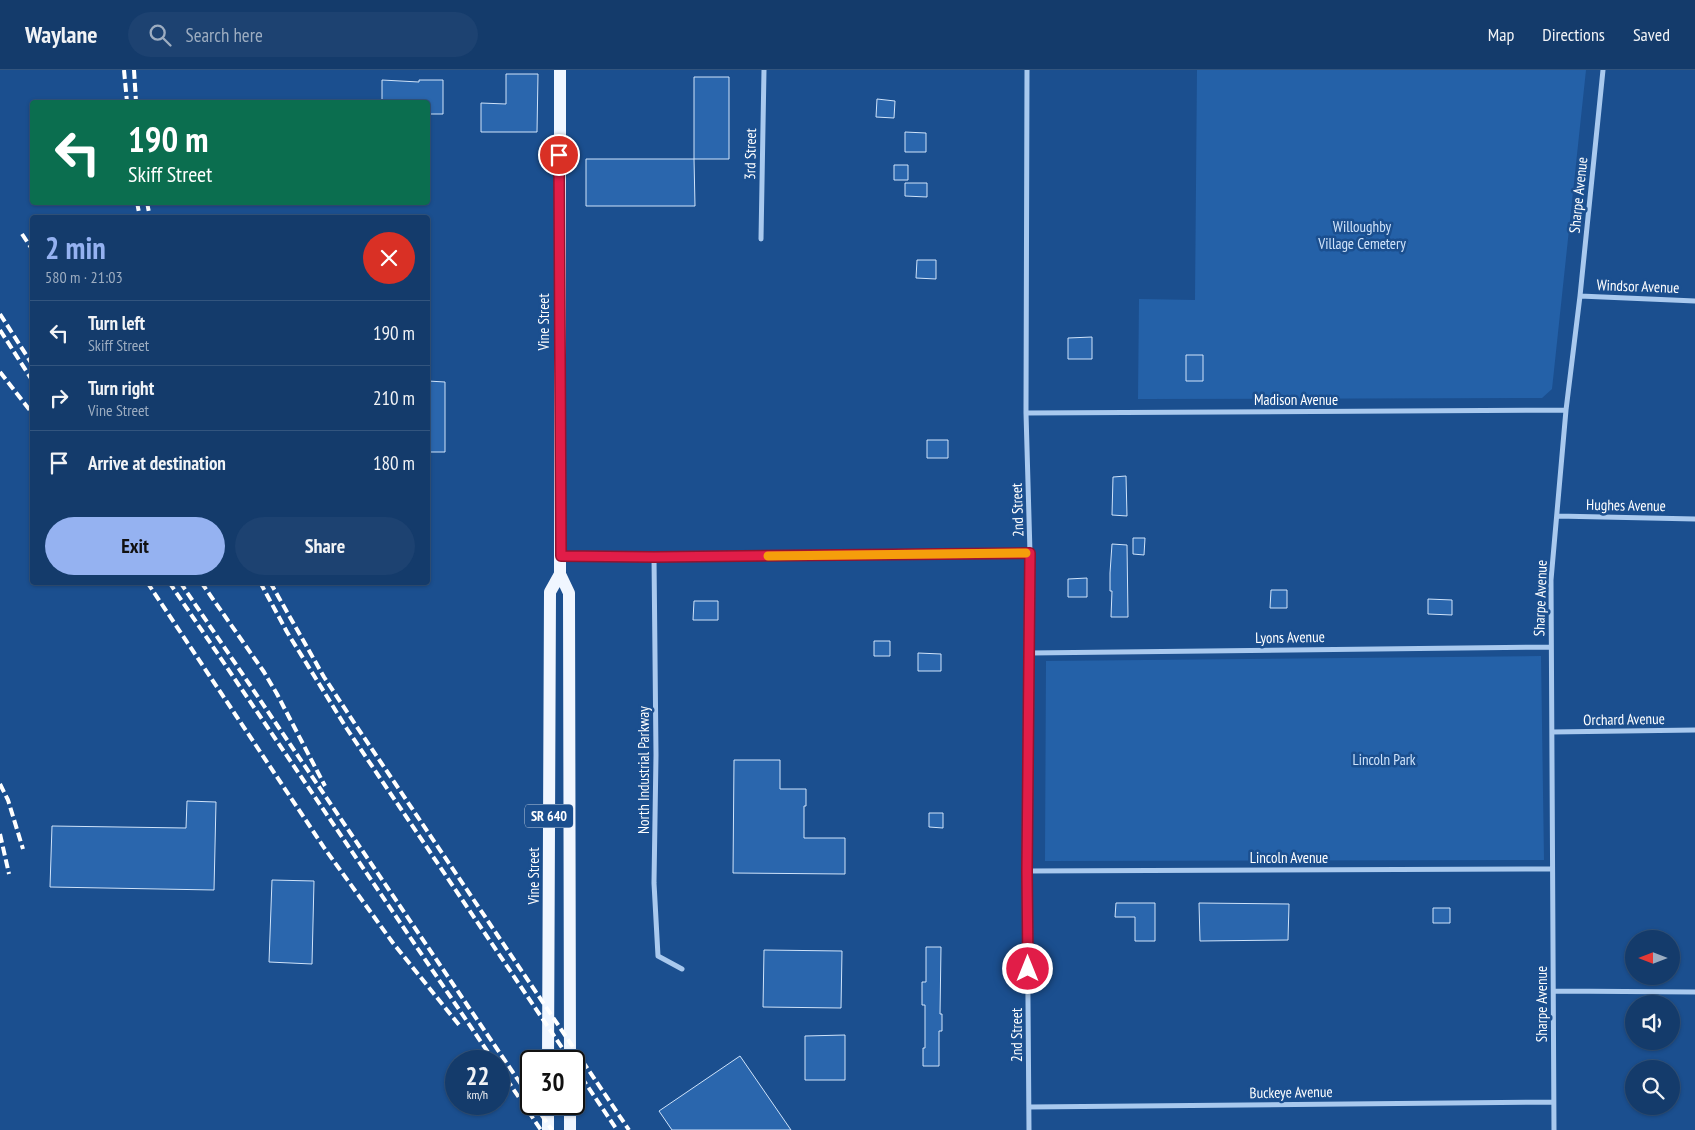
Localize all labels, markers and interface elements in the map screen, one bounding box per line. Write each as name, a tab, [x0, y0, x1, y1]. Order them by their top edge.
search box	[128, 12, 478, 57]
text: Waylane	[25, 19, 98, 50]
icon: search	[146, 21, 174, 49]
text: Search here	[186, 23, 263, 47]
text: Map	[1488, 23, 1514, 46]
text: Directions	[1542, 23, 1605, 46]
text: Saved	[1633, 23, 1670, 46]
text: 190 m	[128, 116, 209, 162]
icon: left	[45, 120, 110, 185]
street label: 3rd Street	[740, 128, 760, 180]
pin	[538, 134, 580, 176]
icon: arrive	[545, 141, 573, 169]
street label: Sharpe Avenue	[1565, 156, 1591, 234]
text: Skiff Street	[128, 160, 212, 188]
park label: Willoughby Village Cemetery	[1317, 217, 1406, 253]
text: 2 min	[45, 228, 106, 267]
button: close	[363, 232, 415, 284]
text: 580 m · 21:03	[45, 267, 123, 287]
street label: Windsor Avenue	[1596, 275, 1680, 297]
street label: Vine Street	[534, 293, 553, 352]
text: Turn left	[88, 311, 145, 335]
icon: left	[45, 319, 73, 347]
text: 190 m	[373, 321, 415, 345]
text: Skiff Street	[88, 335, 149, 355]
text: Turn right	[88, 376, 154, 400]
icon: right	[45, 384, 73, 412]
text: 210 m	[373, 386, 415, 410]
street label: Madison Avenue	[1254, 390, 1338, 409]
text: Vine Street	[88, 400, 149, 420]
icon: arrive	[45, 449, 73, 477]
text: Arrive at destination	[88, 451, 226, 475]
text: 180 m	[373, 451, 415, 475]
street label: 2nd Street	[1007, 483, 1027, 537]
street label: Hughes Avenue	[1586, 495, 1666, 515]
button: Exit	[45, 517, 225, 575]
button: Share	[235, 517, 415, 575]
street label: Sharpe Avenue	[1529, 559, 1551, 637]
street label: Lyons Avenue	[1255, 627, 1325, 647]
street label: North Industrial Parkway	[634, 706, 653, 834]
street label: Orchard Avenue	[1583, 709, 1665, 729]
park label: Lincoln Park	[1352, 750, 1416, 769]
road number: SR 640	[525, 804, 573, 828]
street label: Vine Street	[524, 847, 543, 906]
street label: Lincoln Avenue	[1250, 848, 1328, 867]
north arrow	[1625, 930, 1680, 985]
map controls	[1625, 930, 1680, 1115]
position arrow	[1001, 942, 1053, 994]
street label: Sharpe Avenue	[1532, 966, 1551, 1042]
button: sound	[1625, 995, 1680, 1050]
street label: 2nd Street	[1007, 1008, 1026, 1062]
speed limit sign: 30	[520, 1050, 585, 1115]
text: 22	[466, 1060, 489, 1092]
button: search	[1625, 1060, 1680, 1115]
street label: Buckeye Avenue	[1249, 1082, 1333, 1102]
text: km/h	[467, 1087, 488, 1102]

